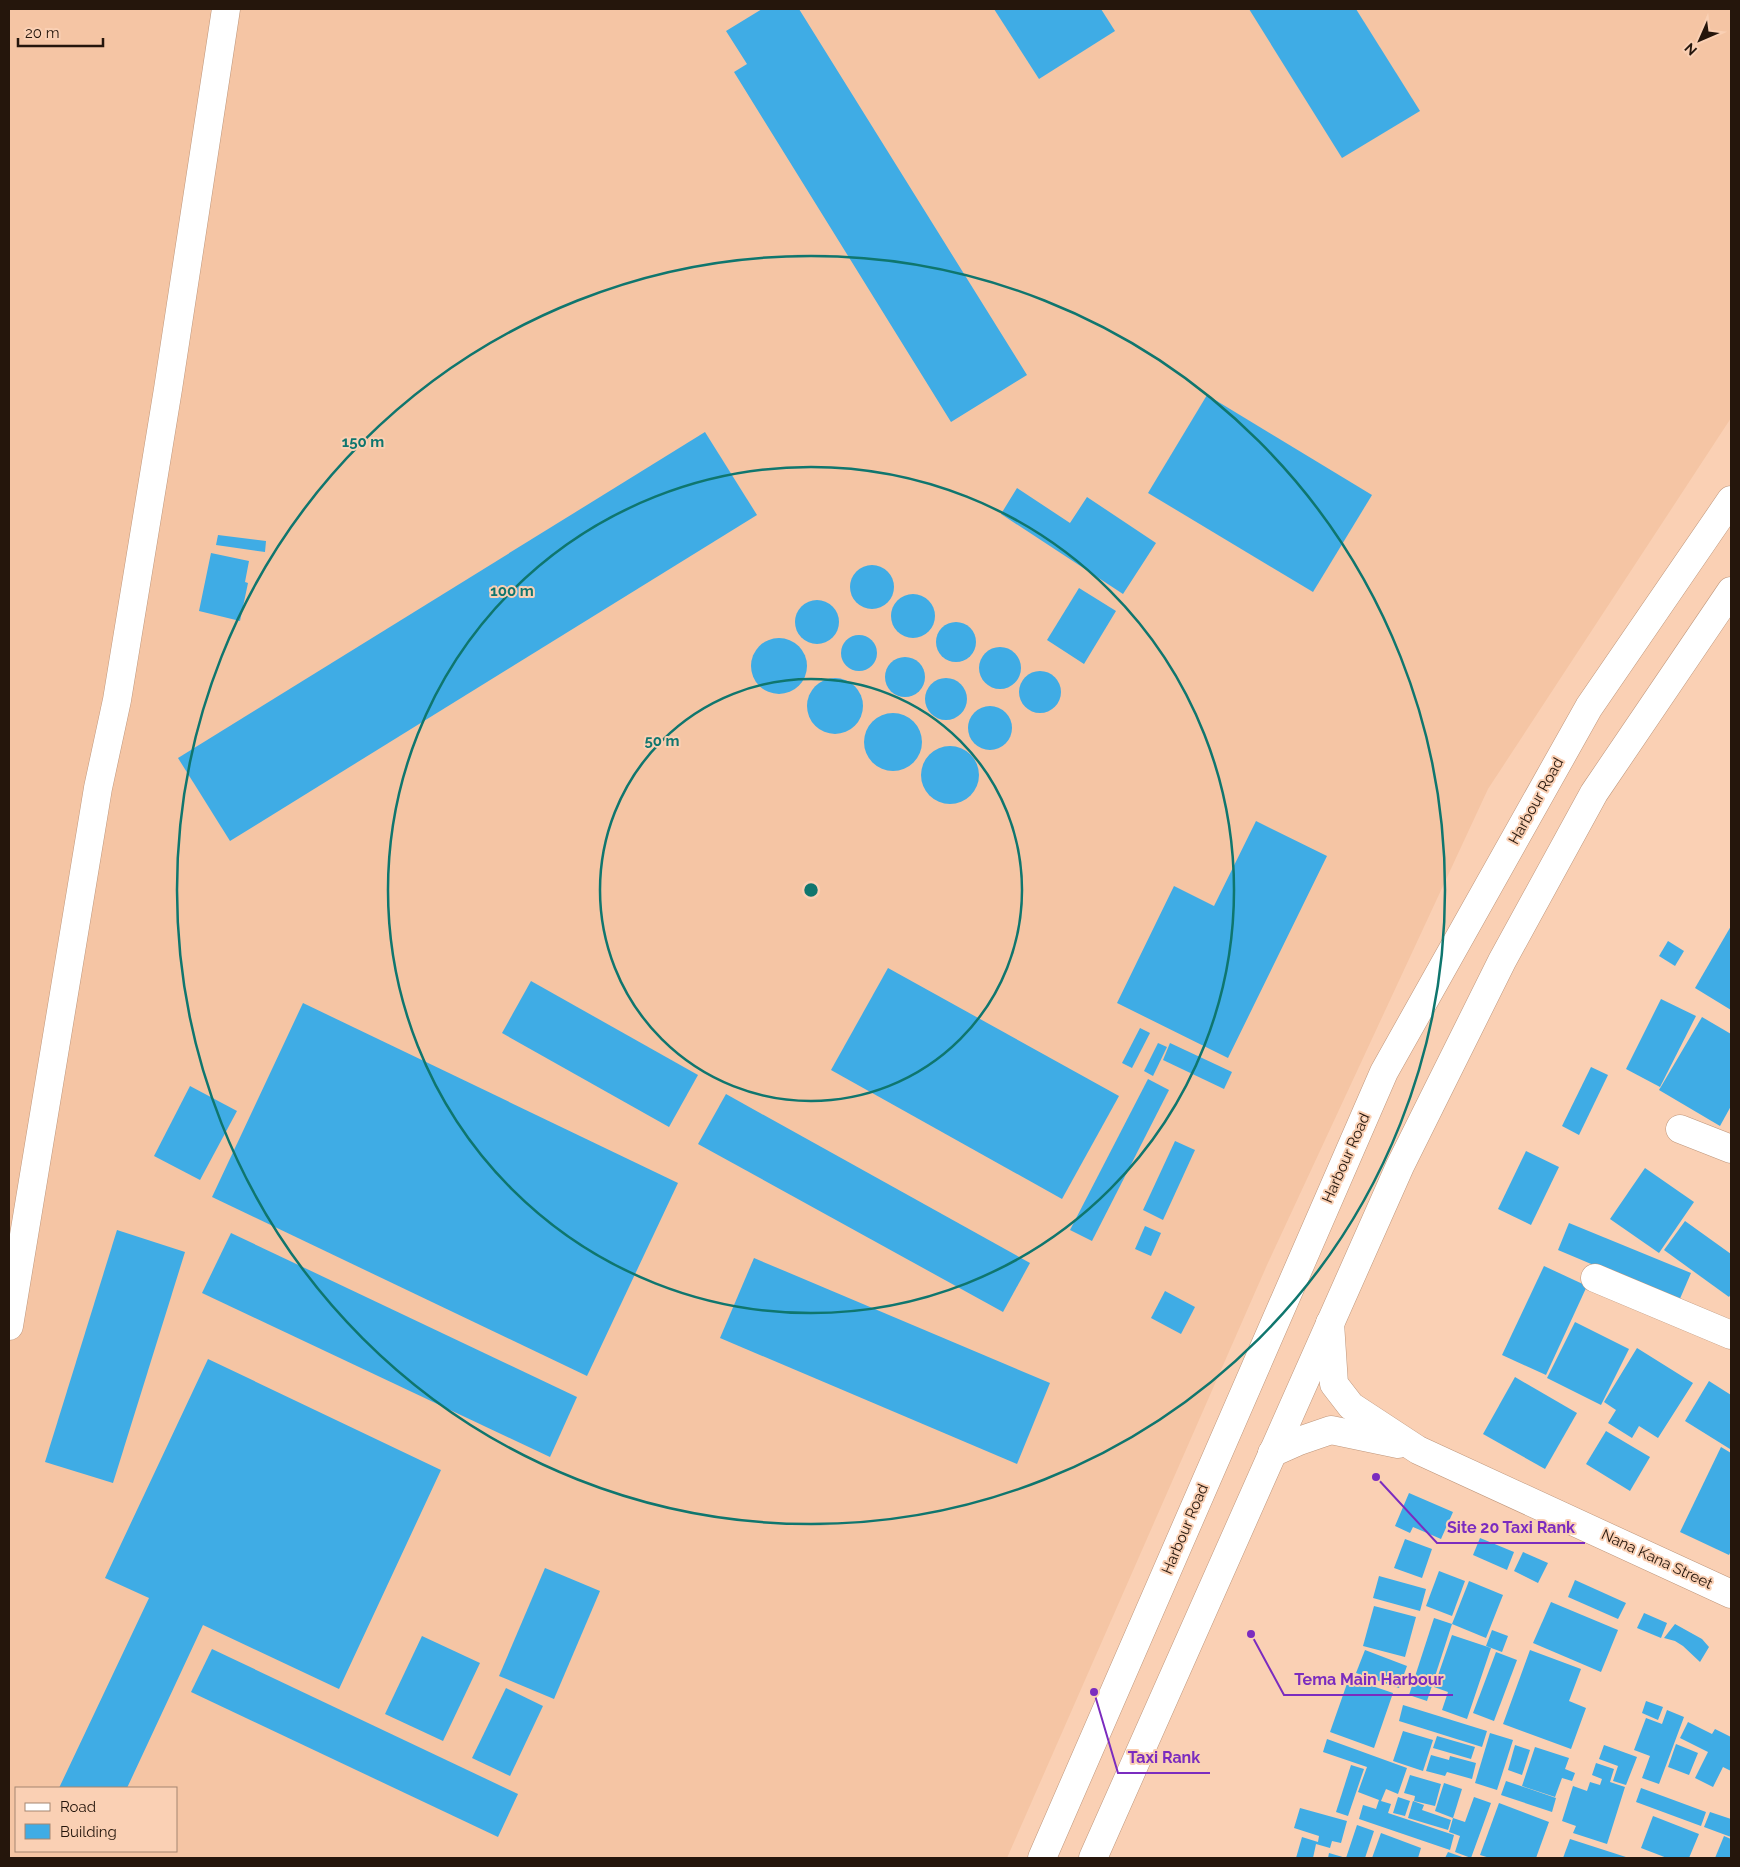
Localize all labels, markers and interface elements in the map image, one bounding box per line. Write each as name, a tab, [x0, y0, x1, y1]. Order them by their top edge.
scale bar	[18, 15, 102, 47]
north arrow	[1675, 15, 1725, 65]
text: 20 m	[25, 24, 60, 42]
text: N	[1681, 40, 1700, 59]
text: 150 m	[342, 433, 384, 451]
text: 100 m	[490, 582, 534, 600]
text: 50 m	[644, 732, 680, 750]
street label: Harbour Road	[1505, 755, 1567, 847]
centre of rings	[802, 881, 820, 899]
street label: Harbour Road	[1318, 1110, 1374, 1206]
street label: Harbour Road	[1158, 1481, 1212, 1577]
callout: Site 20 Taxi Rank	[1437, 1512, 1585, 1543]
text: Site 20 Taxi Rank	[1447, 1518, 1575, 1537]
street label: Nana Kana Street	[1599, 1525, 1715, 1593]
callout: Tema Main Harbour	[1284, 1664, 1453, 1695]
text: Tema Main Harbour	[1294, 1670, 1444, 1689]
callout: Taxi Rank	[1118, 1742, 1210, 1773]
text: Taxi Rank	[1128, 1748, 1200, 1767]
legend	[15, 1787, 178, 1852]
text: Road	[60, 1798, 96, 1816]
text: Building	[60, 1823, 117, 1841]

